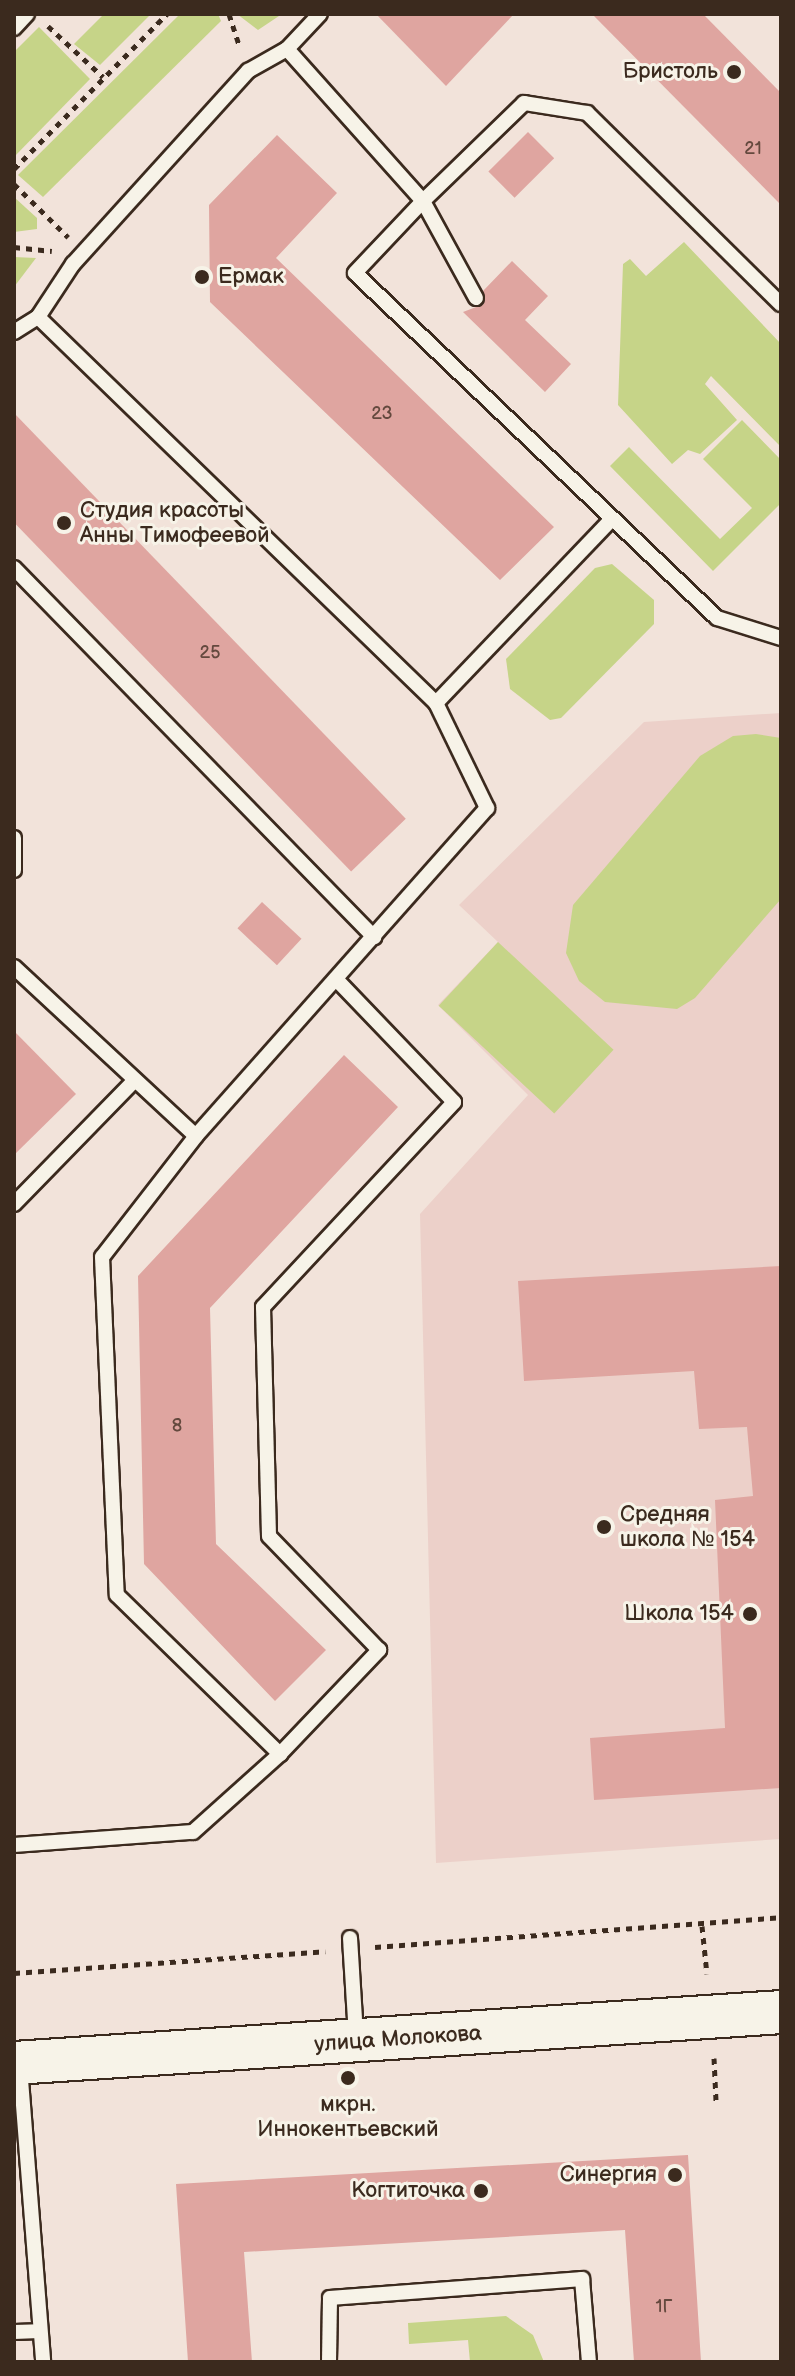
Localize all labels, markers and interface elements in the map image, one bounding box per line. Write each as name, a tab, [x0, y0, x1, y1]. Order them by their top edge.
place label: Бристоль	[623, 59, 718, 85]
marker: Бристоль	[725, 63, 743, 81]
house number: 21	[744, 138, 762, 160]
place label: Ермак	[218, 264, 284, 290]
marker: Ермак	[193, 268, 211, 286]
house number: 23	[371, 403, 393, 425]
place label: Студия красоты Анны Тимофеевой	[80, 497, 270, 548]
marker: Студия красоты Анны Тимофеевой	[55, 514, 73, 532]
house number: 25	[200, 642, 220, 664]
house number: 8	[172, 1415, 182, 1437]
place label: Средняя школа № 154	[620, 1501, 755, 1552]
marker: Средняя школа № 154	[595, 1518, 613, 1536]
place label: Школа 154	[624, 1601, 734, 1627]
marker: Школа 154	[741, 1605, 759, 1623]
street label: улица Молокова	[313, 2020, 483, 2058]
marker: мкрн. Иннокентьевский	[339, 2069, 357, 2087]
place label: мкрн. Иннокентьевский	[257, 2091, 439, 2142]
place label: Синергия	[560, 2162, 657, 2188]
marker: Синергия	[664, 2164, 686, 2186]
place label: Когтиточка	[351, 2178, 465, 2204]
marker: Когтиточка	[472, 2182, 490, 2200]
house number: 1Г	[656, 2296, 672, 2318]

